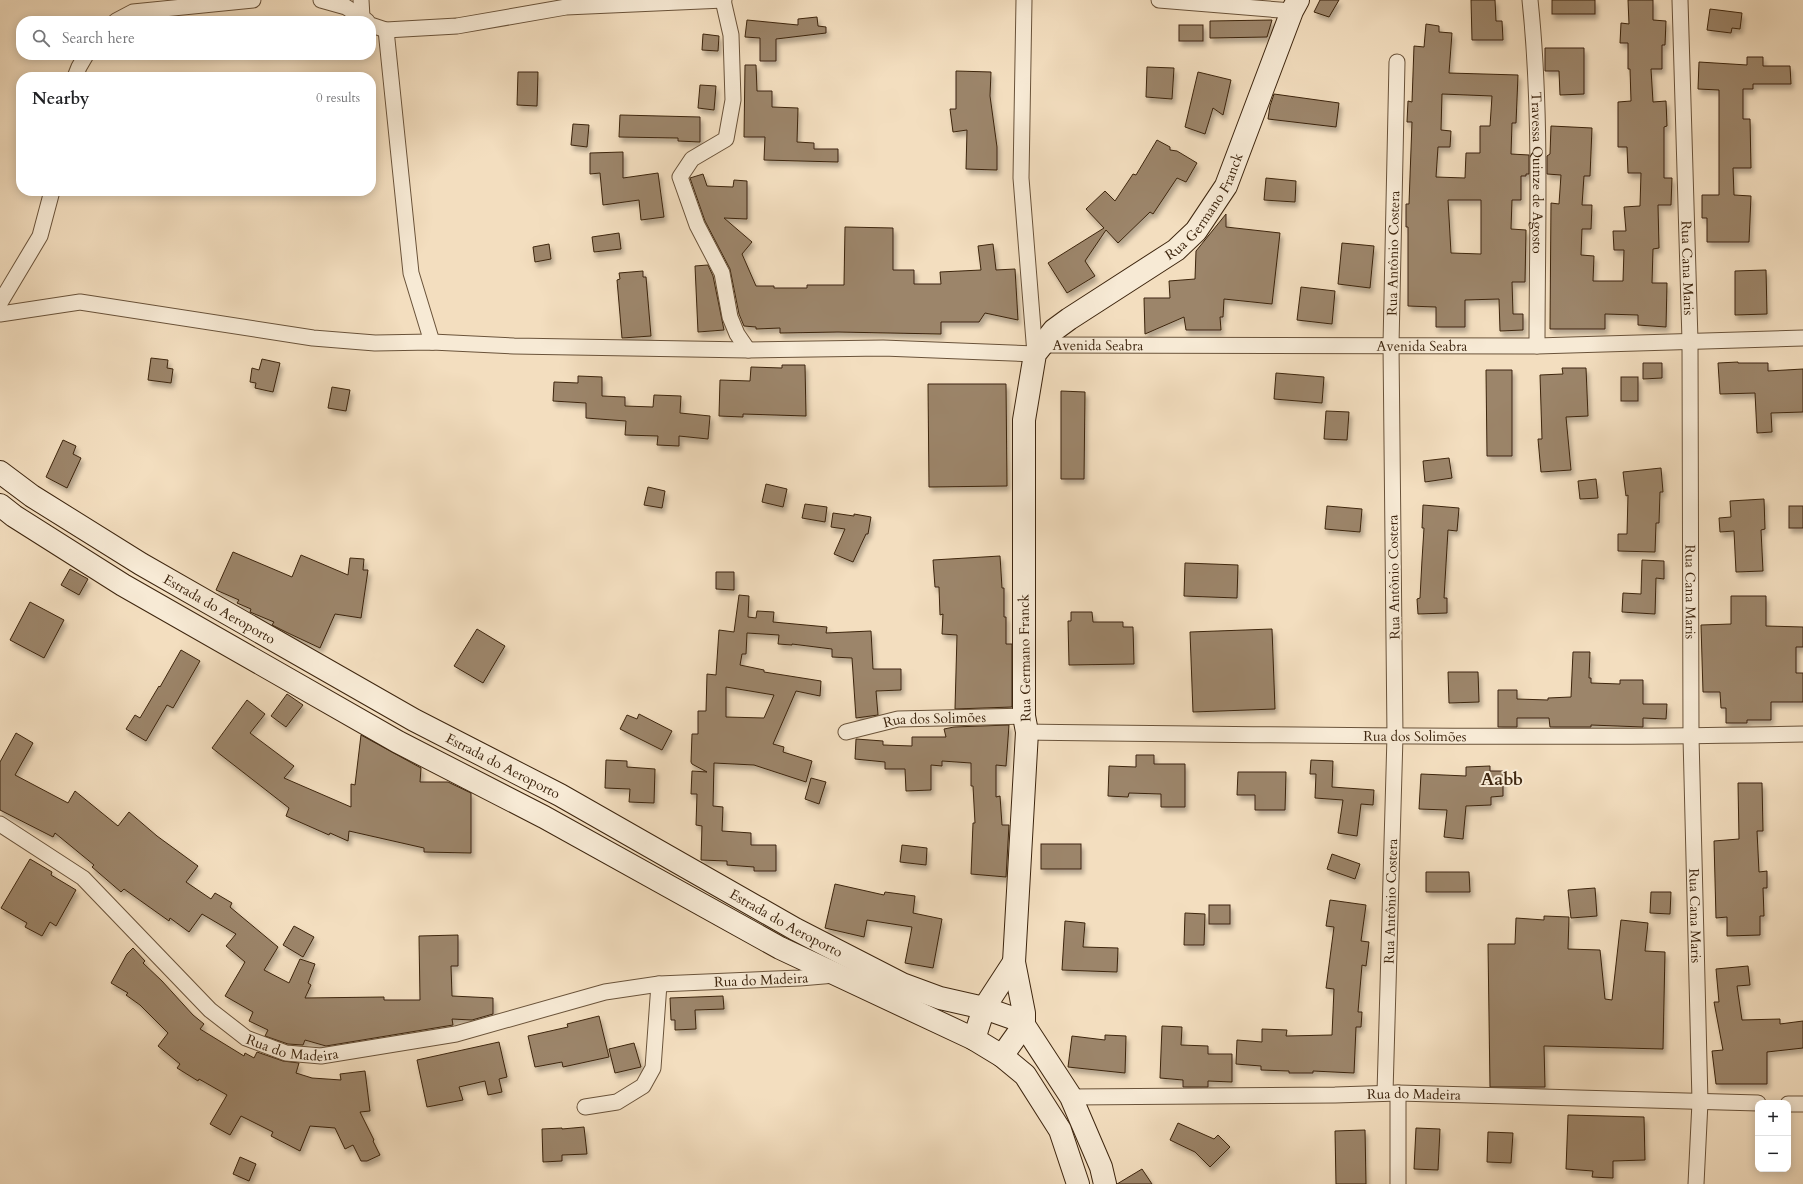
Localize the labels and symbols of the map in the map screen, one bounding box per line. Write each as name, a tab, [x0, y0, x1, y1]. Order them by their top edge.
street label: Travessa Quinze de Agosto	[1527, 91, 1548, 254]
street label: Rua Germano Franck	[1161, 150, 1247, 264]
street label: Rua Antônio Costera	[1382, 190, 1404, 316]
street label: Rua Cana Maris	[1677, 220, 1699, 316]
street label: Avenida Seabra	[1053, 336, 1143, 355]
street label: Avenida Seabra	[1377, 336, 1467, 355]
street label: Rua Antônio Costera	[1383, 514, 1405, 640]
street label: Rua Cana Maris	[1681, 544, 1700, 640]
street label: Estrada do Aeroporto	[160, 569, 279, 649]
street label: Rua Germano Franck	[1014, 593, 1036, 722]
street label: Rua dos Solimões	[881, 707, 987, 732]
street label: Rua dos Solimões	[1363, 726, 1467, 746]
street label: Estrada do Aeroporto	[443, 728, 564, 803]
district label: Aabb	[1481, 767, 1523, 792]
street label: Rua Antônio Costera	[1379, 838, 1402, 964]
street label: Rua Cana Maris	[1685, 868, 1706, 964]
street label: Estrada do Aeroporto	[726, 884, 846, 962]
street label: Rua do Madeira	[714, 968, 809, 991]
street label: Rua do Madeira	[244, 1029, 340, 1066]
street label: Rua do Madeira	[1367, 1083, 1461, 1104]

